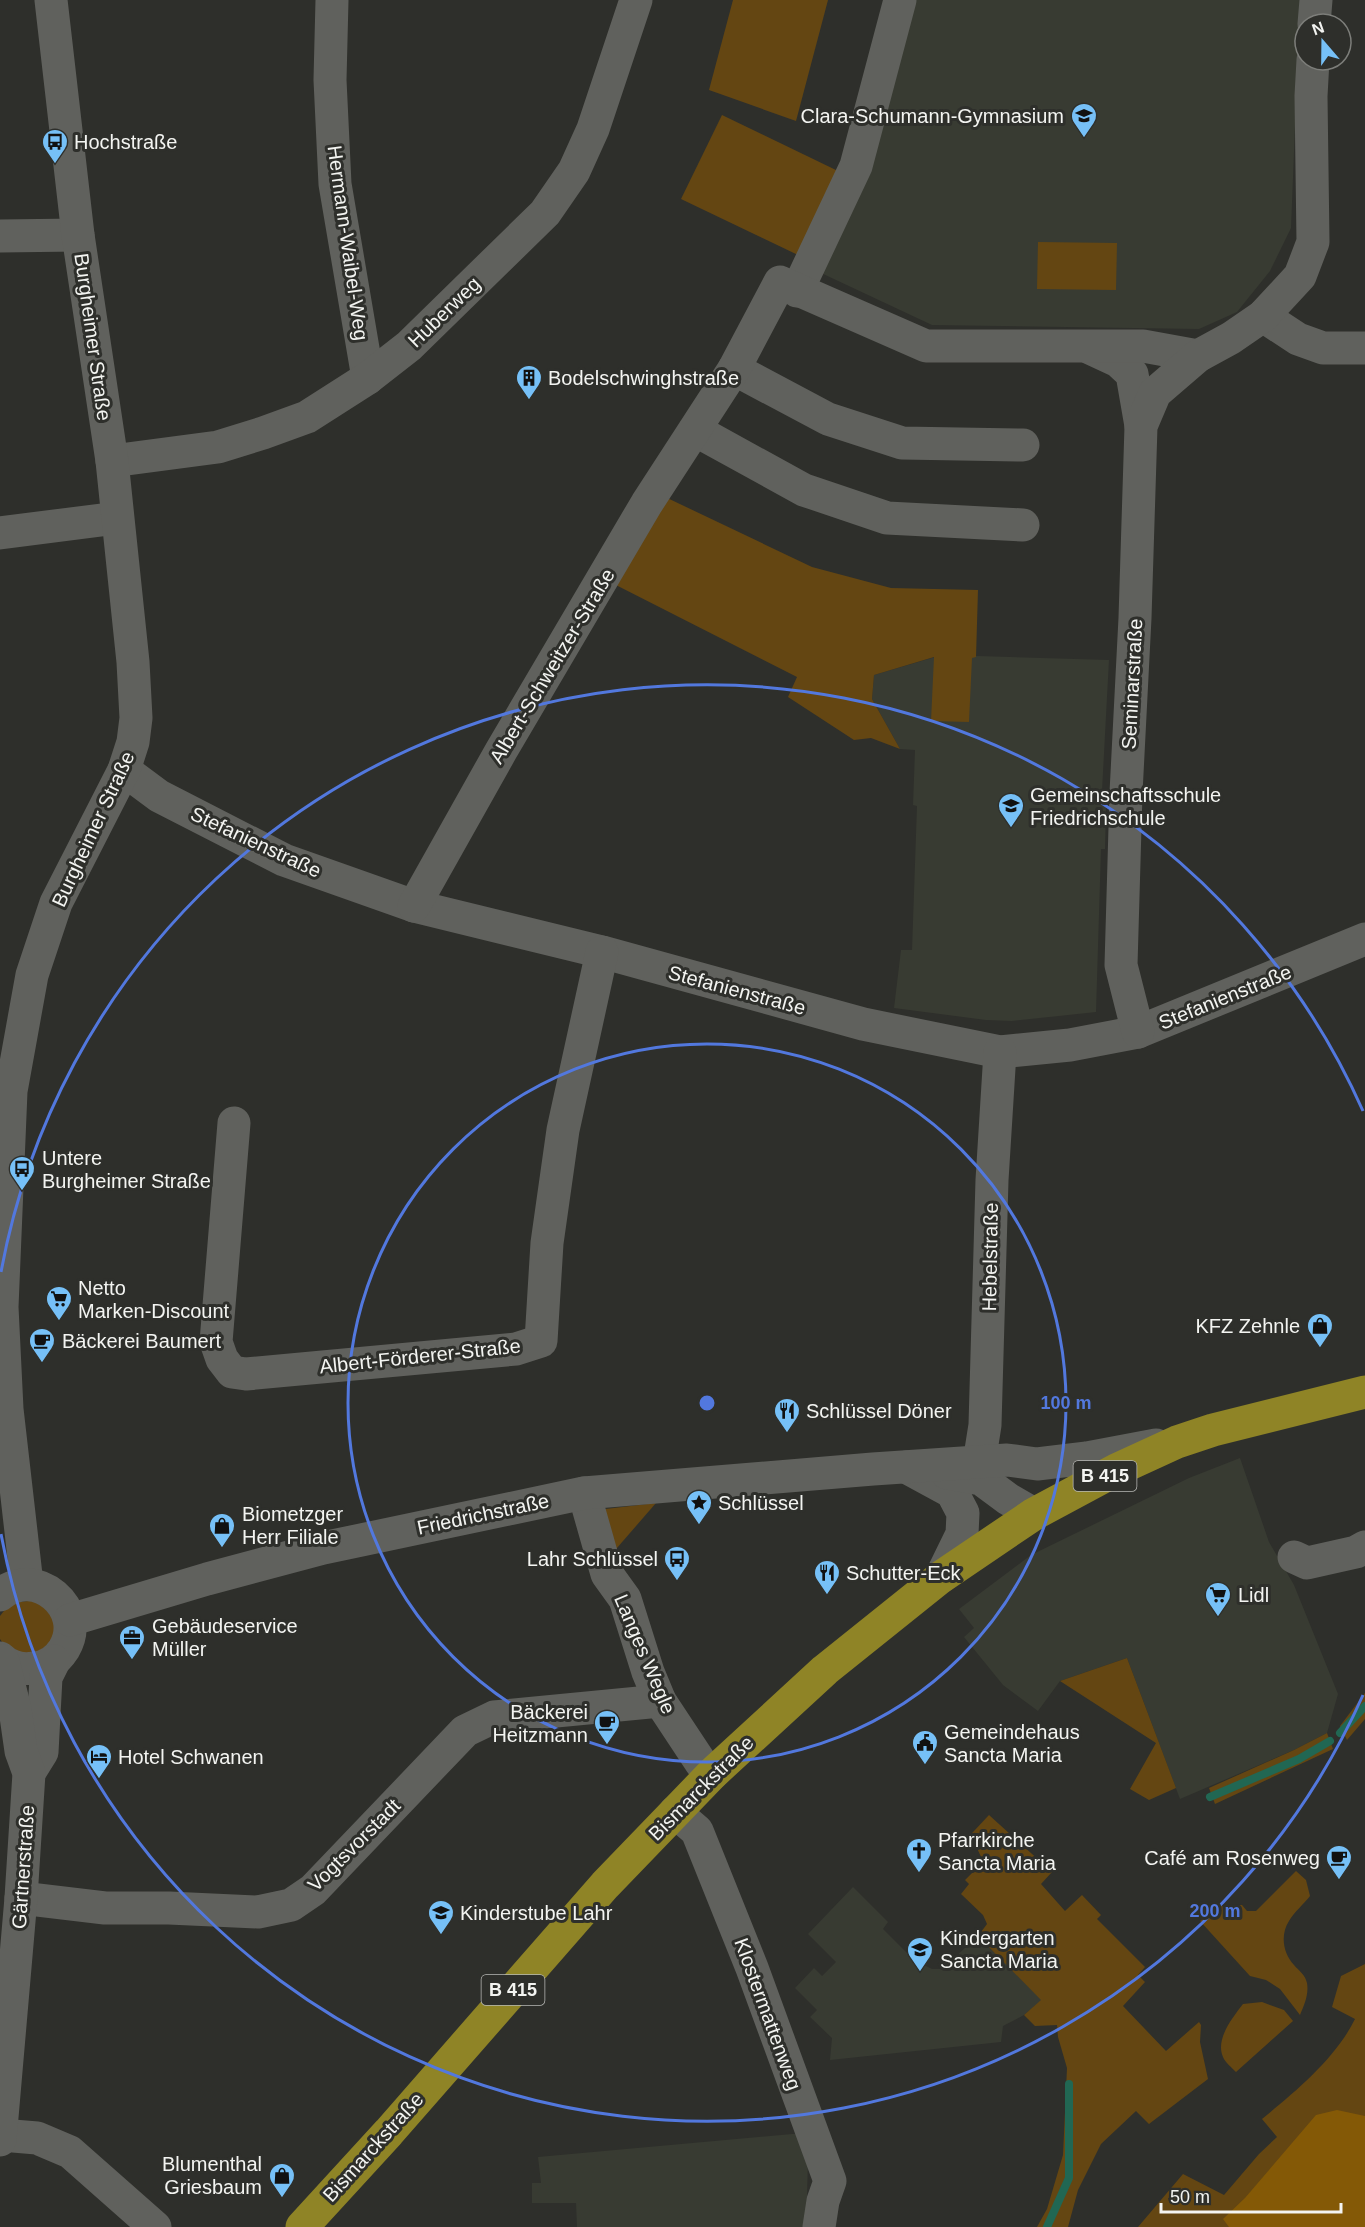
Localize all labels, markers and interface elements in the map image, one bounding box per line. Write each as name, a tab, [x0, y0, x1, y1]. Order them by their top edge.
north arrow	[1293, 12, 1353, 72]
text: N	[1310, 18, 1326, 38]
school or university icon: Clara-Schumann-Gymnasium	[1069, 101, 1099, 139]
place label: Clara-Schumann-Gymnasium	[801, 105, 1064, 127]
bus stop icon: Hochstraße	[40, 127, 70, 165]
place label: Hochstraße	[74, 131, 177, 153]
street label: Hermann-Waibel-Weg	[323, 144, 373, 342]
street label: Burgheimer Straße	[70, 252, 116, 422]
street label: Huberweg	[404, 272, 484, 352]
building icon: Bodelschwinghstraße	[514, 363, 544, 401]
place label: Bodelschwinghstraße	[548, 367, 739, 389]
street label: Albert-Schweitzer-Straße	[485, 565, 619, 767]
street label: Seminarstraße	[1118, 618, 1146, 750]
street label: Burgheimer Straße	[47, 748, 139, 910]
place label: Gemeinschaftsschule Friedrichschule	[1030, 784, 1221, 829]
school or university icon: Gemeinschaftsschule Friedrichschule	[996, 791, 1026, 829]
street label: Stefanienstraße	[187, 802, 325, 882]
street label: Stefanienstraße	[1155, 960, 1295, 1034]
street label: Stefanienstraße	[666, 961, 808, 1019]
place label: Untere Burgheimer Straße	[42, 1147, 211, 1192]
bus stop icon: Untere Burgheimer Straße	[7, 1154, 37, 1192]
street label: Hebelstraße	[978, 1202, 1002, 1312]
place label: Netto Marken-Discount	[78, 1277, 230, 1322]
supermarket icon: Netto Marken-Discount	[44, 1284, 74, 1322]
shop icon: KFZ Zehnle	[1305, 1311, 1335, 1349]
place label: KFZ Zehnle	[1196, 1315, 1300, 1337]
cafe icon: Bäckerei Baumert	[27, 1326, 57, 1364]
place label: Bäckerei Baumert	[62, 1330, 221, 1352]
street label: Albert-Förderer-Straße	[318, 1334, 522, 1378]
centre of rings	[697, 1393, 717, 1413]
text: 100 m	[1040, 1393, 1092, 1413]
restaurant icon: Schlüssel Döner	[772, 1396, 802, 1434]
place label: Schlüssel Döner	[806, 1400, 952, 1422]
road number: B 415	[1074, 1461, 1136, 1491]
place icon: Schlüssel	[684, 1488, 714, 1526]
street label: Friedrichstraße	[415, 1489, 551, 1539]
place label: Schlüssel	[718, 1492, 804, 1514]
place label: Biometzger Herr Filiale	[242, 1503, 343, 1548]
shop icon: Biometzger Herr Filiale	[207, 1511, 237, 1549]
bus stop icon: Lahr Schlüssel	[662, 1544, 692, 1582]
place label: Lahr Schlüssel	[527, 1548, 658, 1570]
restaurant icon: Schutter-Eck	[812, 1558, 842, 1596]
place label: Schutter-Eck	[846, 1562, 961, 1584]
supermarket icon: Lidl	[1203, 1580, 1233, 1618]
place label: Lidl	[1238, 1584, 1269, 1606]
street label: Langes Wegle	[610, 1591, 680, 1717]
place label: Gebäudeservice Müller	[152, 1615, 298, 1660]
office icon: Gebäudeservice Müller	[117, 1623, 147, 1661]
place label: Bäckerei Heitzmann	[492, 1701, 588, 1746]
cafe icon: Bäckerei Heitzmann	[592, 1708, 622, 1746]
place label: Gemeindehaus Sancta Maria	[944, 1721, 1080, 1766]
public building icon: Gemeindehaus Sancta Maria	[910, 1728, 940, 1766]
street label: Bismarckstraße	[644, 1731, 758, 1845]
hotel icon: Hotel Schwanen	[84, 1742, 114, 1780]
place label: Hotel Schwanen	[118, 1746, 264, 1768]
street label: Vogtsvorstadt	[303, 1794, 405, 1896]
street label: Gärtnerstraße	[8, 1804, 38, 1930]
place label: Pfarrkirche Sancta Maria	[938, 1829, 1057, 1874]
church icon: Pfarrkirche Sancta Maria	[904, 1836, 934, 1874]
cafe icon: Café am Rosenweg	[1324, 1843, 1354, 1881]
place label: Café am Rosenweg	[1144, 1847, 1320, 1869]
school or university icon: Kinderstube Lahr	[426, 1898, 456, 1936]
text: 200 m	[1189, 1901, 1241, 1921]
place label: Kinderstube Lahr	[460, 1902, 613, 1924]
place label: Kindergarten Sancta Maria	[940, 1927, 1059, 1972]
street label: Klostermattenweg	[730, 1935, 806, 2093]
school or university icon: Kindergarten Sancta Maria	[905, 1935, 935, 1973]
road number: B 415	[482, 1975, 544, 2005]
street label: Bismarckstraße	[318, 2088, 428, 2206]
place label: Blumenthal Griesbaum	[162, 2153, 262, 2198]
shop icon: Blumenthal Griesbaum	[267, 2161, 297, 2199]
scale bar	[1161, 2176, 1341, 2214]
text: 50 m	[1170, 2187, 1210, 2207]

